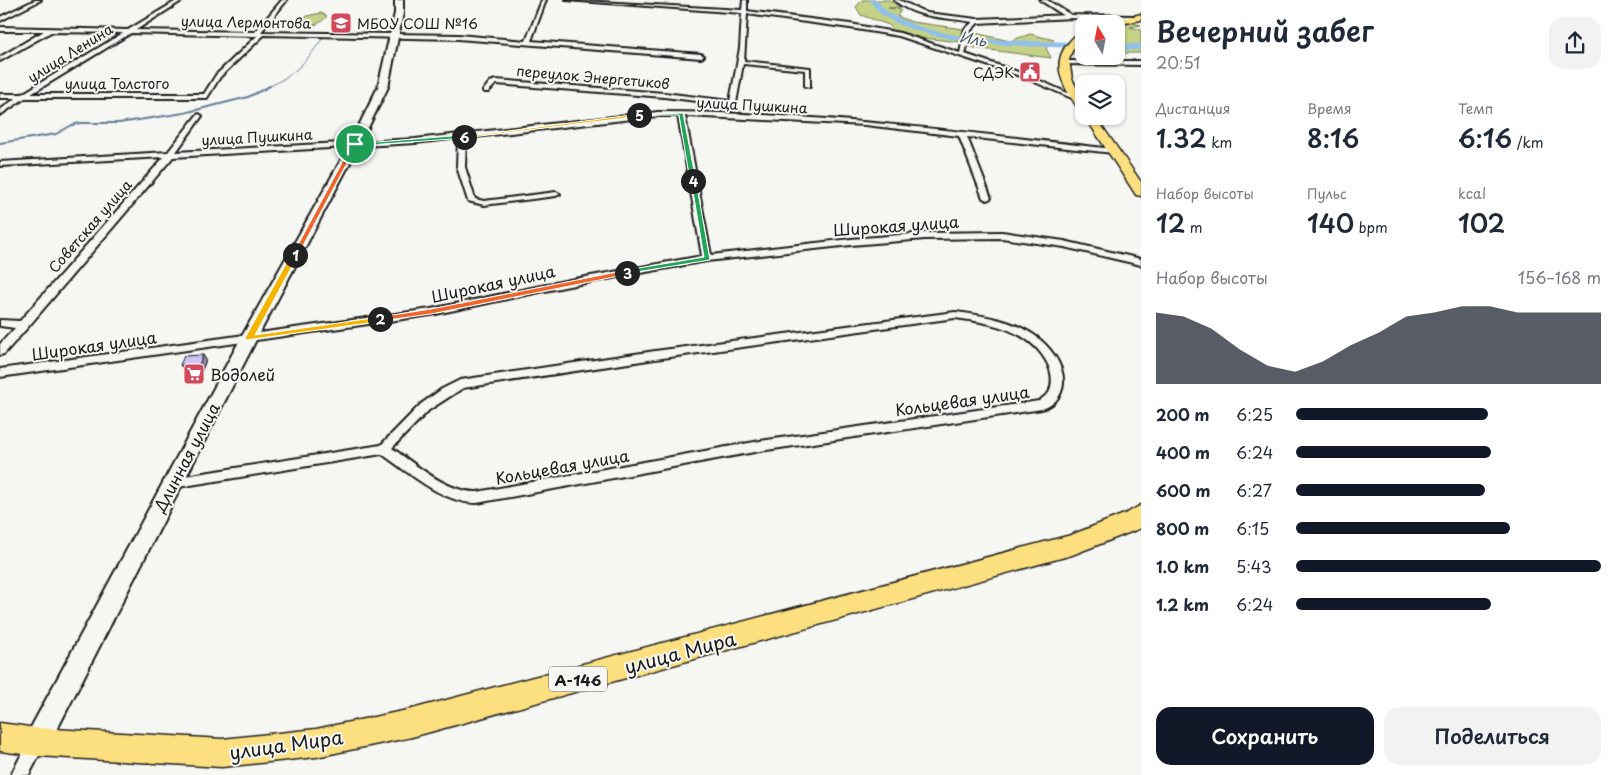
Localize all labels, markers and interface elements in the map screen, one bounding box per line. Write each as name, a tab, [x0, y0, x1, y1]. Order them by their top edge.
text: Вечерний забег	[1156, 9, 1374, 52]
street label: улица Лермонтова	[181, 10, 312, 34]
school or university icon: МБОУ СОШ №16	[329, 11, 353, 35]
place label: МБОУ СОШ №16	[357, 13, 478, 34]
north arrow	[1075, 15, 1125, 65]
map controls	[1075, 15, 1125, 125]
button: share	[1549, 17, 1601, 69]
street label: улица Ленина	[23, 18, 117, 88]
water label: Иль	[958, 24, 990, 52]
text: 20:51	[1156, 50, 1201, 74]
street label: переулок Энергетиков	[516, 60, 670, 94]
public building icon: СДЭК	[1018, 60, 1042, 84]
place label: СДЭК	[973, 62, 1014, 83]
street label: улица Толстого	[65, 73, 169, 94]
button: layers	[1075, 75, 1125, 125]
street label: улица Пушкина	[696, 92, 808, 118]
text: Дистанция	[1156, 98, 1230, 119]
text: Время	[1307, 98, 1352, 119]
text: Темп	[1458, 98, 1493, 119]
pin: 5	[626, 102, 652, 128]
text: 5	[635, 105, 644, 126]
text: 1.32	[1156, 119, 1207, 157]
text: 8:16	[1307, 119, 1359, 157]
text: 6:16	[1458, 119, 1512, 157]
pin	[334, 123, 376, 165]
street label: улица Пушкина	[201, 124, 313, 150]
pin: 6	[452, 124, 476, 150]
text: 6	[460, 127, 469, 148]
icon: arrive	[341, 130, 369, 158]
text: km	[1207, 132, 1232, 153]
text: /km	[1512, 132, 1544, 153]
pin: 4	[680, 168, 706, 194]
text: 4	[689, 171, 698, 192]
street label: Советская улица	[44, 175, 137, 277]
text: Набор высоты	[1156, 183, 1254, 204]
text: Пульс	[1307, 183, 1347, 204]
text: kcal	[1458, 183, 1486, 204]
text: 12	[1156, 204, 1185, 242]
text: 140	[1307, 204, 1354, 242]
text: 102	[1458, 204, 1505, 242]
street label: Широкая улица	[832, 209, 960, 241]
text: m	[1185, 217, 1203, 238]
text: bpm	[1354, 217, 1388, 238]
pin: 1	[282, 242, 308, 268]
text: 1	[292, 245, 299, 266]
street label: Широкая улица	[429, 258, 557, 308]
pin: 3	[614, 260, 640, 286]
text: 3	[623, 263, 632, 284]
text: Набор высоты	[1156, 265, 1268, 289]
text: 156–168 m	[1518, 265, 1601, 289]
pin: 2	[368, 306, 392, 332]
text: 2	[376, 309, 385, 330]
street label: Широкая улица	[30, 324, 158, 366]
supermarket icon: Водолей	[182, 362, 206, 386]
place label: Водолей	[210, 362, 275, 386]
street label: Кольцевая улица	[893, 379, 1031, 421]
street label: Длинная улица	[147, 398, 225, 517]
text: 200 m	[1156, 402, 1210, 426]
text: 6:25	[1236, 402, 1273, 426]
text: 400 m	[1156, 440, 1210, 464]
text: 6:24	[1236, 440, 1273, 464]
street label: Кольцевая улица	[493, 442, 631, 490]
text: 600 m	[1156, 478, 1210, 502]
text: 6:27	[1236, 478, 1272, 502]
text: 800 m	[1156, 516, 1209, 540]
text: 6:15	[1236, 516, 1269, 540]
text: 1.0 km	[1156, 554, 1209, 578]
text: 5:43	[1236, 554, 1272, 578]
text: 1.2 km	[1156, 592, 1209, 616]
text: 6:24	[1236, 592, 1273, 616]
street label: улица Мира	[621, 624, 739, 680]
road number: А-146	[549, 666, 607, 692]
button: Сохранить	[1156, 707, 1374, 765]
button: Поделиться	[1384, 707, 1601, 765]
street label: улица Мира	[227, 722, 345, 766]

